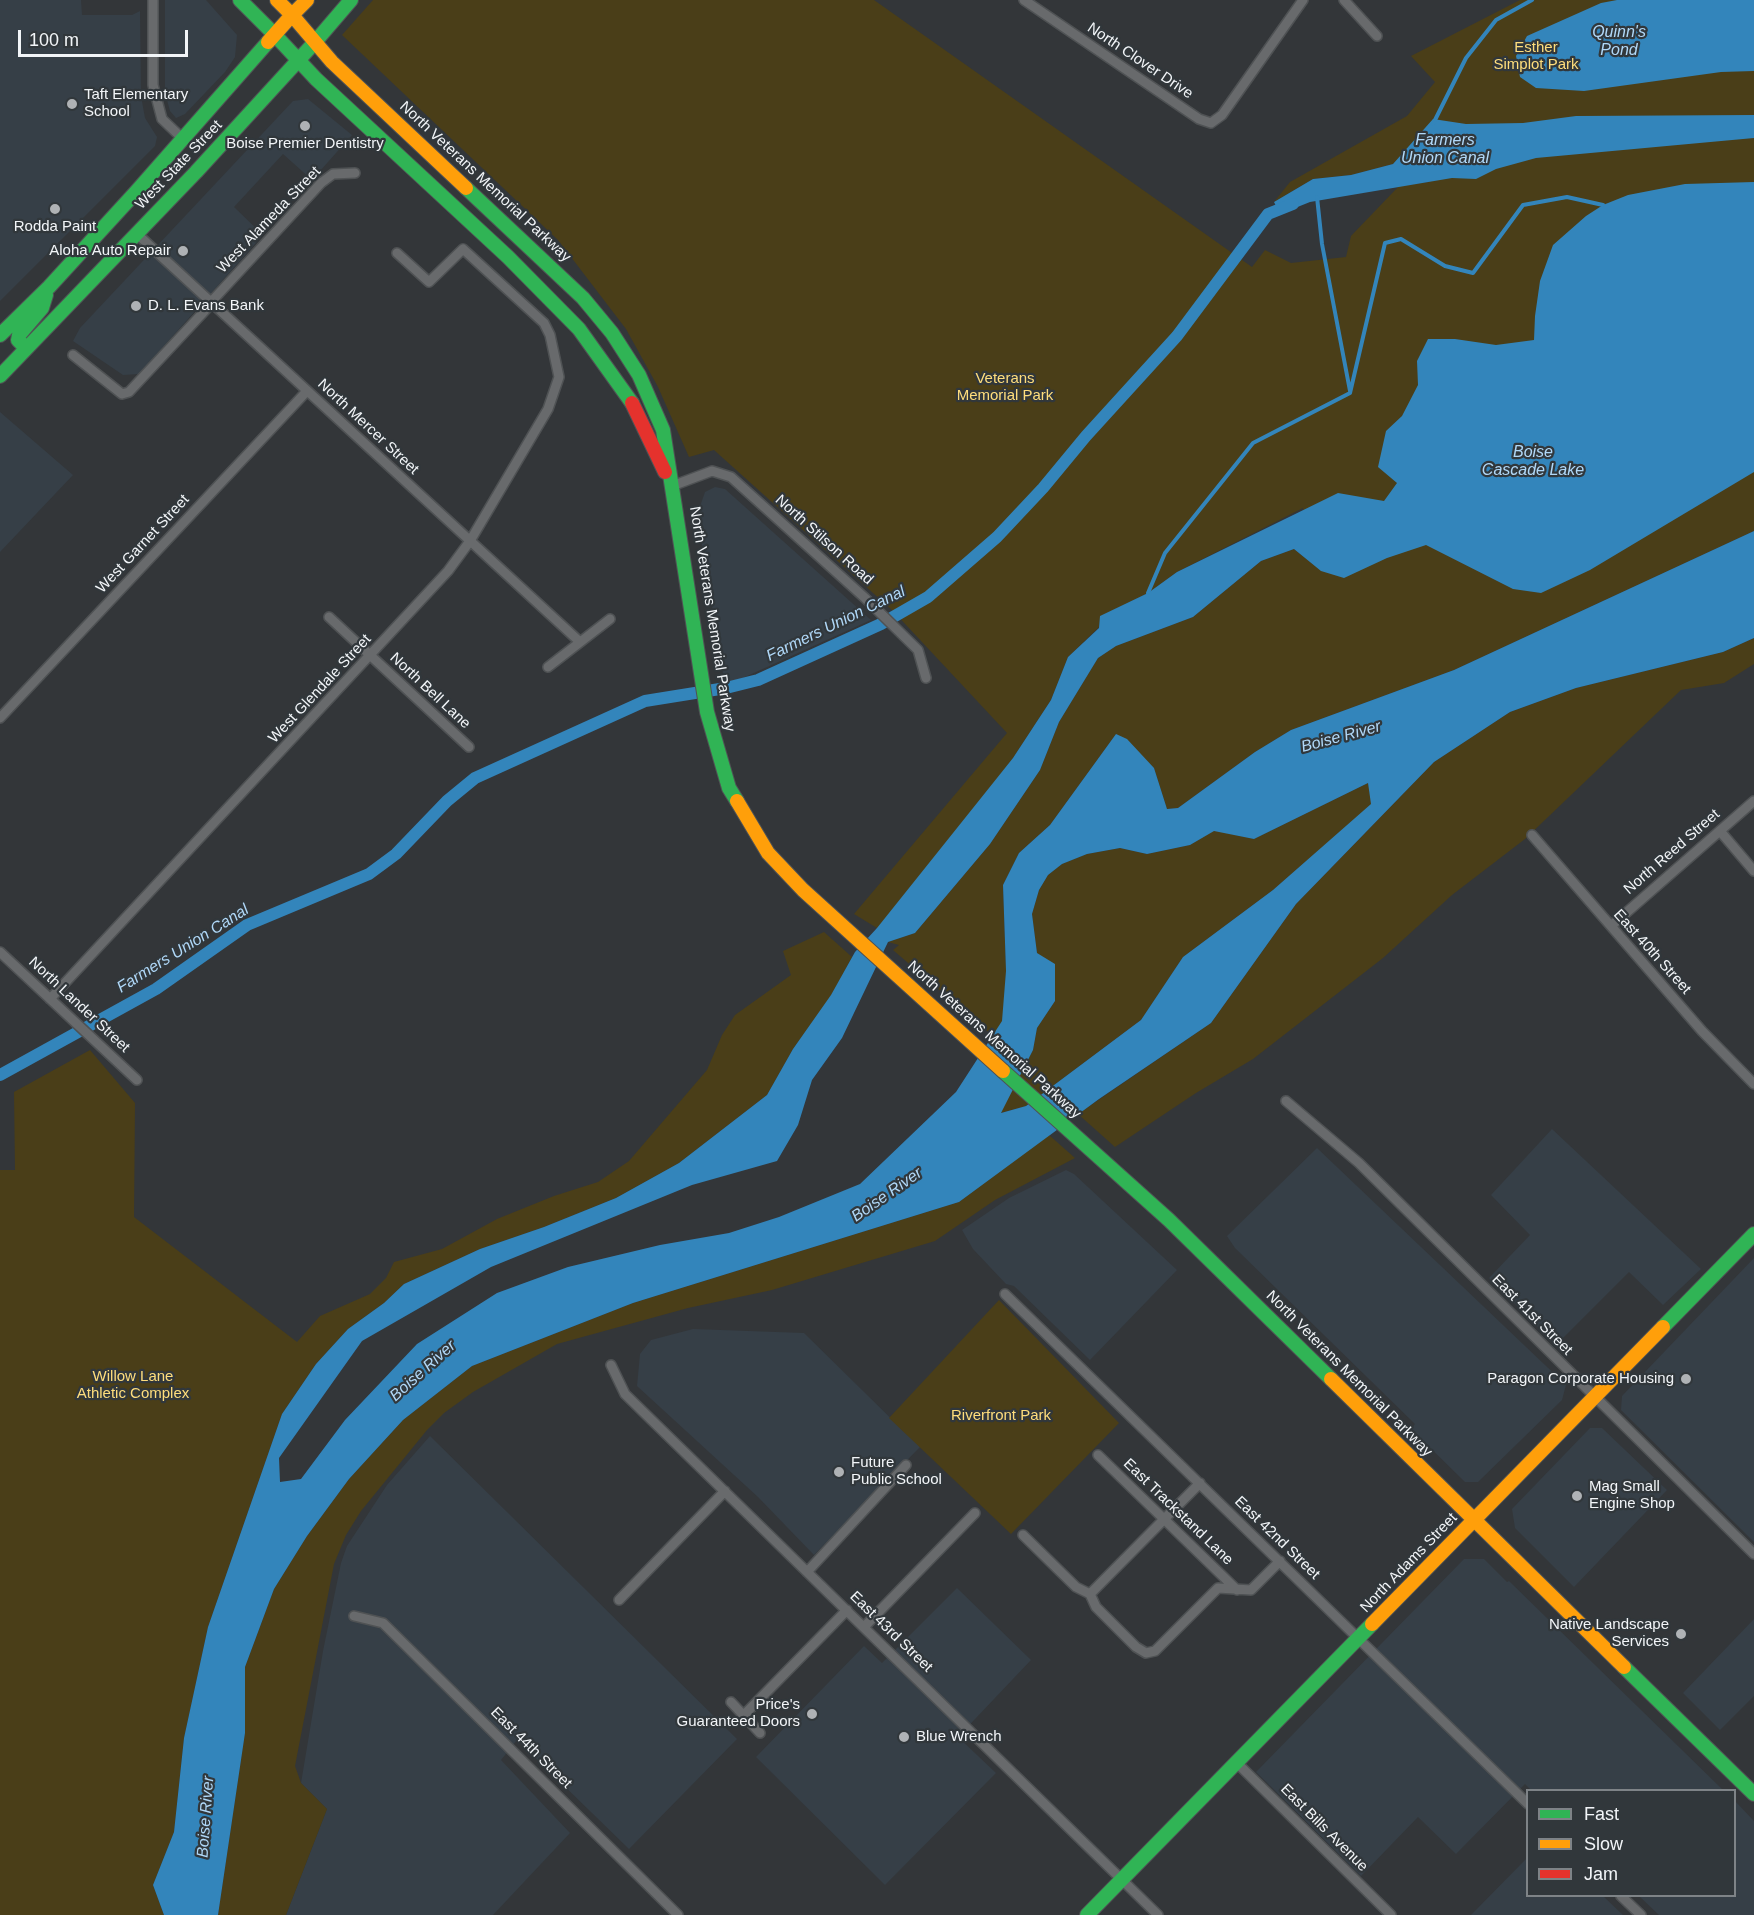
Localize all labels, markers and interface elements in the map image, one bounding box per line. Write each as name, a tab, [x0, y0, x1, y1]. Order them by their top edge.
scale bar	[21, 18, 190, 56]
street label: North Clover Drive	[1084, 19, 1196, 103]
water label: Quinn's Pond	[1592, 23, 1646, 61]
text: 100 m	[29, 30, 79, 50]
park label: Esther Simplot Park	[1493, 39, 1579, 74]
place label: Taft Elementary School	[84, 86, 188, 121]
marker: Taft Elementary School	[65, 97, 79, 111]
street label: North Veterans Memorial Parkway	[396, 98, 574, 266]
street label: West State Street	[132, 117, 226, 213]
marker: Boise Premier Dentistry	[298, 119, 312, 133]
water label: Farmers Union Canal	[1401, 131, 1489, 169]
place label: Boise Premier Dentistry	[226, 135, 384, 153]
street label: West Alameda Street	[213, 163, 325, 277]
marker: Rodda Paint	[48, 202, 62, 216]
place label: Rodda Paint	[14, 218, 96, 236]
place label: Aloha Auto Repair	[49, 242, 171, 260]
marker: Aloha Auto Repair	[176, 244, 190, 258]
place label: D. L. Evans Bank	[148, 297, 264, 315]
marker: D. L. Evans Bank	[129, 299, 143, 313]
park label: Veterans Memorial Park	[957, 370, 1053, 405]
street label: North Mercer Street	[314, 376, 422, 478]
water label: Boise Cascade Lake	[1482, 443, 1584, 481]
street label: West Garnet Street	[93, 491, 193, 597]
street label: North Stilson Road	[771, 491, 877, 589]
street label: North Veterans Memorial Parkway	[685, 505, 739, 733]
water label: Farmers Union Canal	[763, 582, 909, 666]
street label: West Glendale Street	[265, 631, 375, 747]
street label: North Bell Lane	[386, 649, 474, 733]
water label: Boise River	[1299, 717, 1383, 757]
street label: North Reed Street	[1620, 806, 1724, 898]
water label: Farmers Union Canal	[113, 901, 253, 997]
street label: East 40th Street	[1609, 906, 1695, 998]
street label: North Lander Street	[25, 953, 133, 1057]
street label: North Veterans Memorial Parkway	[903, 957, 1085, 1123]
water label: Boise River	[848, 1164, 926, 1226]
street label: East 41st Street	[1488, 1271, 1576, 1359]
street label: North Veterans Memorial Parkway	[1262, 1287, 1436, 1461]
water label: Boise River	[386, 1336, 460, 1406]
park label: Willow Lane Athletic Complex	[77, 1368, 189, 1403]
place label: Paragon Corporate Housing	[1487, 1370, 1674, 1388]
marker: Paragon Corporate Housing	[1679, 1372, 1693, 1386]
park label: Riverfront Park	[951, 1407, 1051, 1425]
place label: Future Public School	[851, 1454, 942, 1489]
street label: East Trackstand Lane	[1119, 1455, 1237, 1569]
marker: Future Public School	[832, 1465, 846, 1479]
place label: Mag Small Engine Shop	[1589, 1478, 1675, 1513]
marker: Mag Small Engine Shop	[1570, 1489, 1584, 1503]
street label: East 42nd Street	[1231, 1493, 1323, 1583]
street label: North Adams Street	[1357, 1509, 1461, 1617]
street label: East 43rd Street	[846, 1588, 936, 1676]
place label: Native Landscape Services	[1549, 1616, 1669, 1651]
marker: Native Landscape Services	[1674, 1627, 1688, 1641]
place label: Price's Guaranteed Doors	[677, 1696, 800, 1731]
street label: East 44th Street	[487, 1704, 575, 1792]
marker: Price's Guaranteed Doors	[805, 1707, 819, 1721]
place label: Blue Wrench	[916, 1728, 1002, 1746]
marker: Blue Wrench	[897, 1730, 911, 1744]
water label: Boise River	[194, 1776, 218, 1858]
street label: East Bills Avenue	[1276, 1780, 1372, 1876]
legend	[1526, 1789, 1736, 1897]
text: Fast	[1584, 1804, 1619, 1824]
text: Slow	[1584, 1834, 1623, 1854]
text: Jam	[1584, 1864, 1618, 1884]

